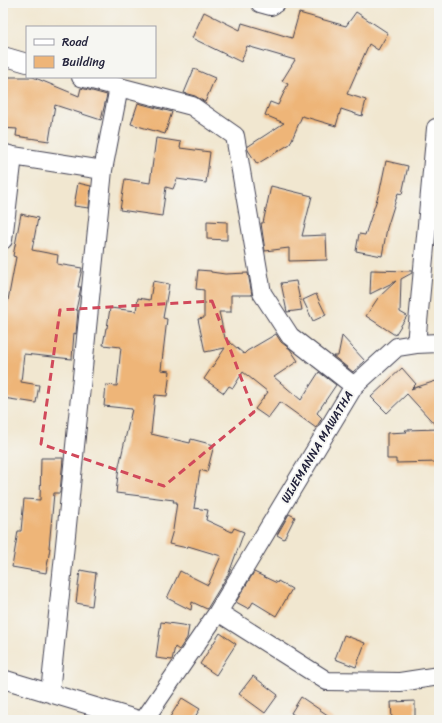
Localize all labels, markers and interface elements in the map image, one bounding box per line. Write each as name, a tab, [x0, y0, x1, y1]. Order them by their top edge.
legend	[26, 26, 156, 78]
text: Road	[62, 31, 89, 53]
text: Building	[62, 51, 105, 73]
street label: WIJEMANNA MAWATHA	[275, 386, 359, 507]

